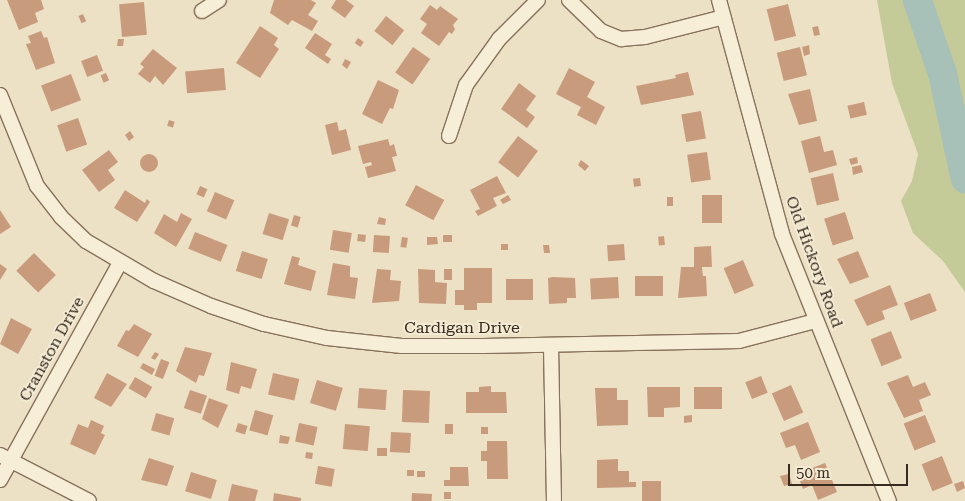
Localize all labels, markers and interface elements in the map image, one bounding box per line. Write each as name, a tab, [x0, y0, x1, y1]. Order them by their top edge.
street label: Old Hickory Road	[781, 194, 847, 330]
street label: Cranston Drive	[15, 293, 89, 405]
street label: Cardigan Drive	[404, 318, 520, 338]
scale bar	[790, 454, 910, 486]
text: 50 m	[796, 464, 830, 482]

